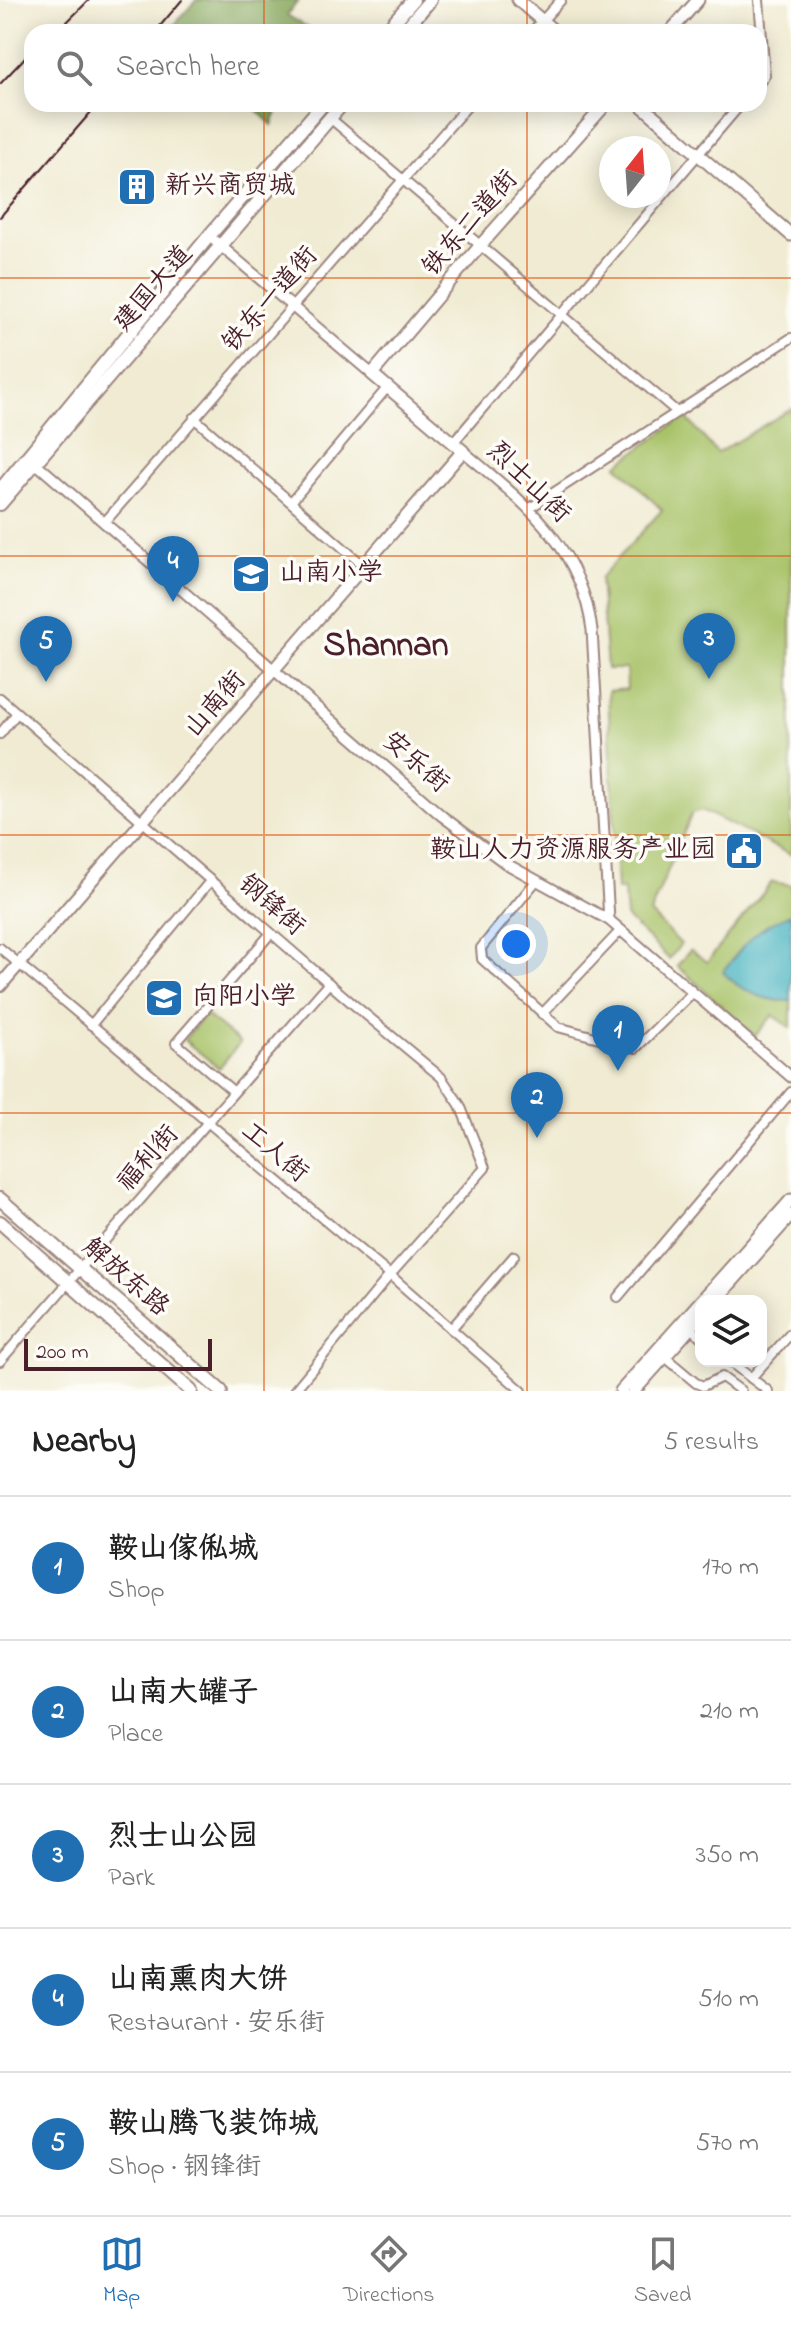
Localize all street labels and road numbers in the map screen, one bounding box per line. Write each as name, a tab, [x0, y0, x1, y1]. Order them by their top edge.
street label: 铁东二道街	[414, 162, 528, 286]
street label: 建国大道	[106, 237, 202, 341]
street label: 铁东一道街	[214, 238, 328, 362]
street label: 烈士山街	[477, 433, 579, 533]
street label: 山南街	[176, 663, 256, 747]
street label: 安乐街	[373, 723, 457, 803]
street label: 钢锋街	[229, 866, 313, 946]
street label: 工人街	[232, 1113, 316, 1193]
street label: 福利街	[109, 1117, 189, 1201]
street label: 解放东路	[73, 1230, 177, 1326]

